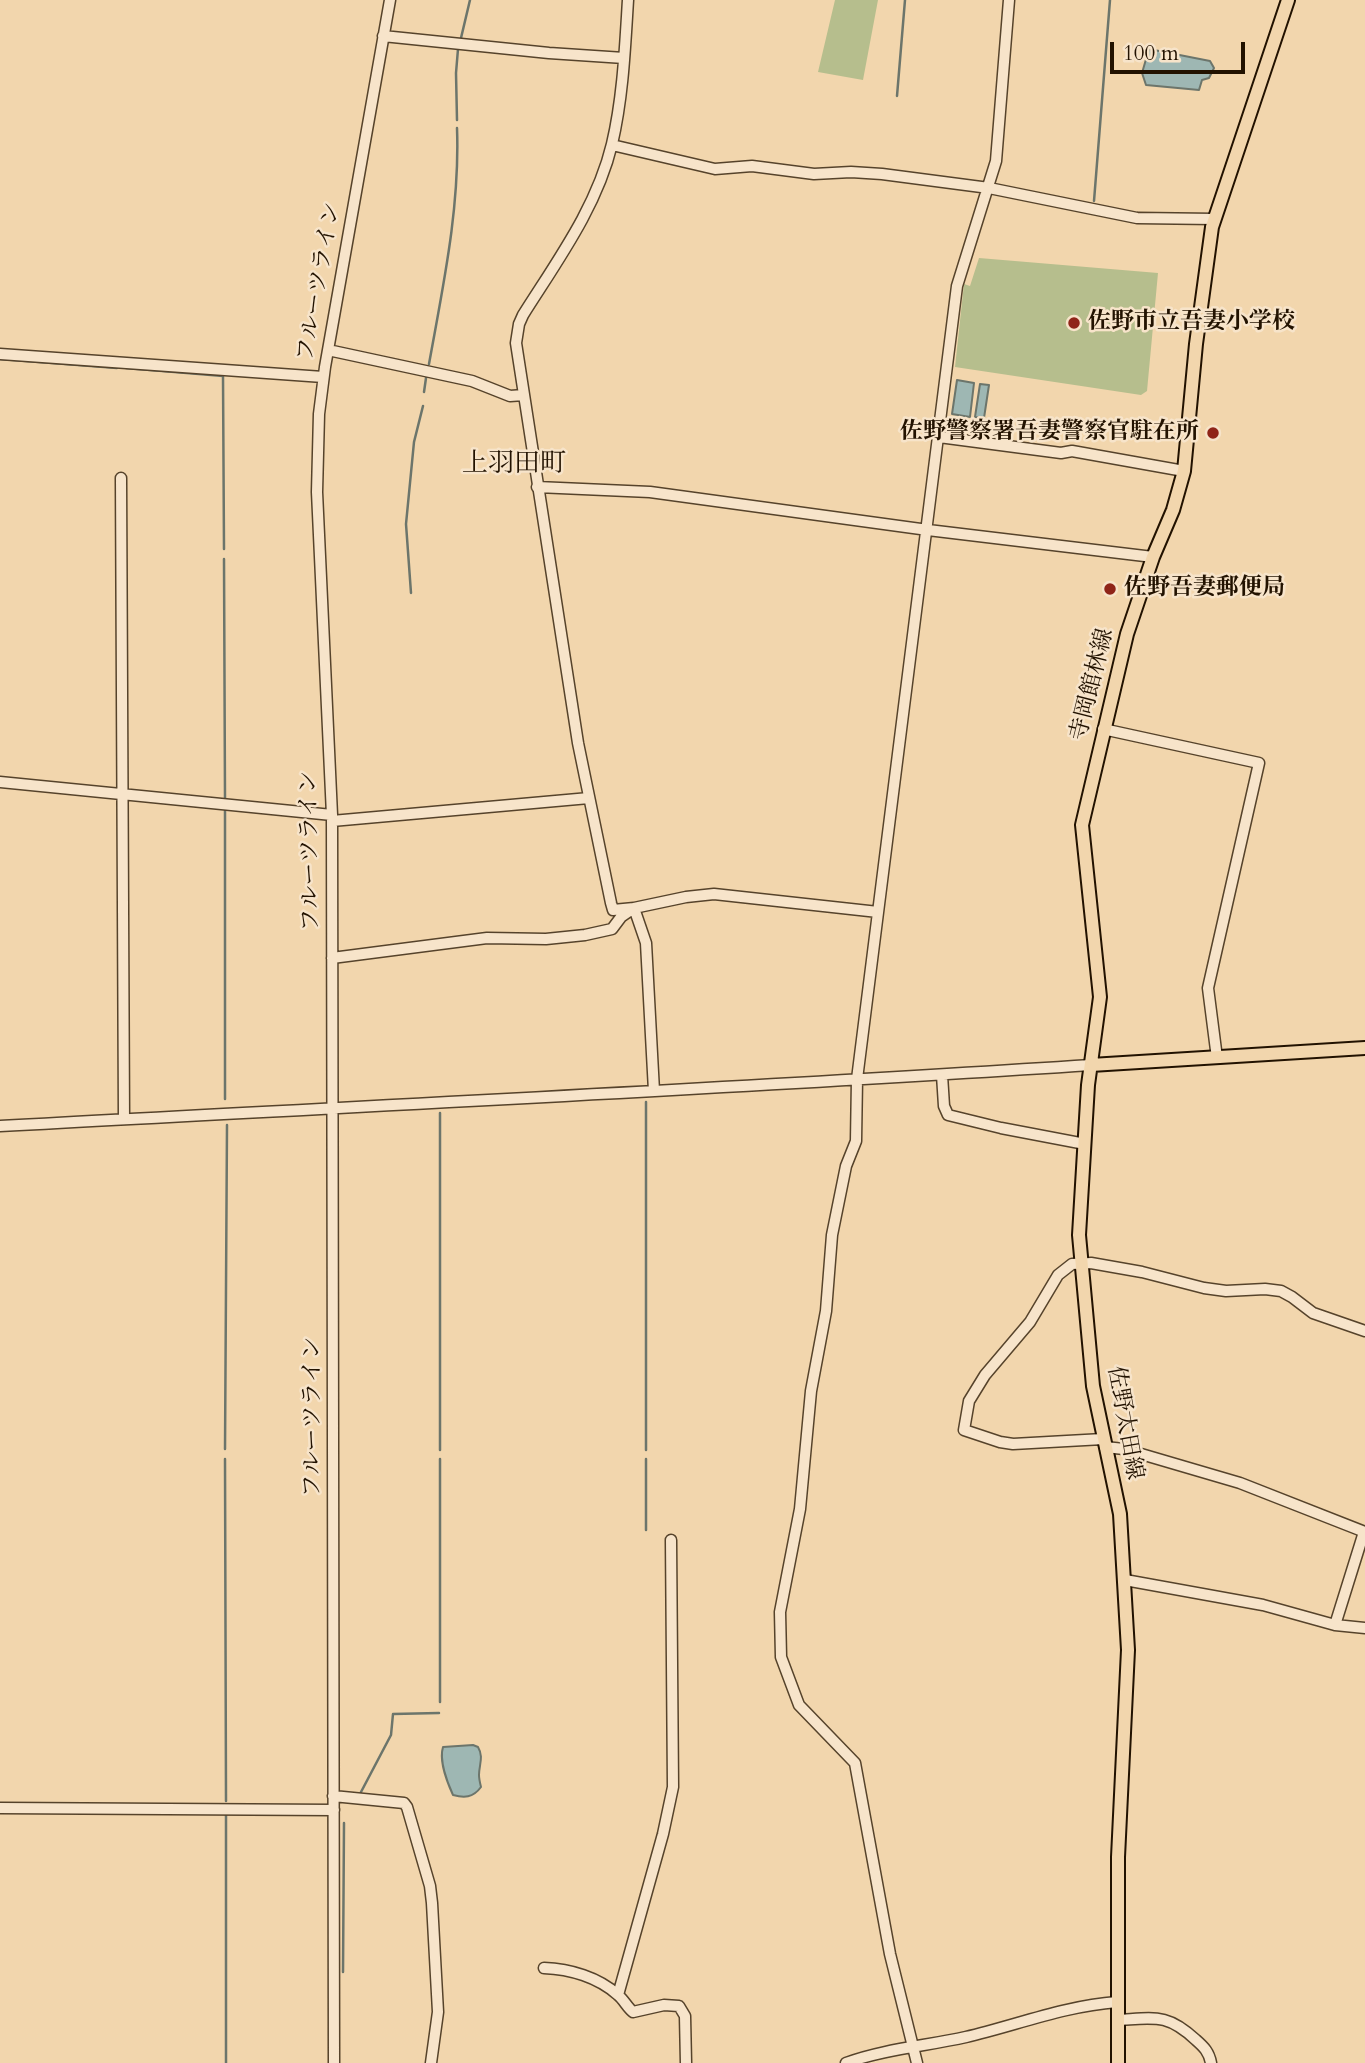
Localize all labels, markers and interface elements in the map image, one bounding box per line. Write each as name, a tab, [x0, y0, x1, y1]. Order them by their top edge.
scale bar	[1113, 28, 1248, 72]
text: 100 m	[1123, 39, 1179, 68]
street label: フルーツライン	[292, 200, 348, 364]
place label: 佐野市立吾妻小学校	[1088, 309, 1295, 337]
marker: 佐野市立吾妻小学校	[1066, 315, 1082, 331]
place label: 佐野警察署吾妻警察官駐在所	[900, 419, 1199, 447]
marker: 佐野警察署吾妻警察官駐在所	[1205, 425, 1221, 441]
district label: 上羽田町	[462, 449, 566, 481]
place label: 佐野吾妻郵便局	[1124, 575, 1285, 603]
marker: 佐野吾妻郵便局	[1102, 581, 1118, 597]
street label: 寺岡館林線	[1066, 626, 1120, 744]
street label: フルーツライン	[296, 770, 326, 932]
street label: フルーツライン	[300, 1337, 328, 1497]
street label: 佐野太田線	[1100, 1364, 1148, 1482]

